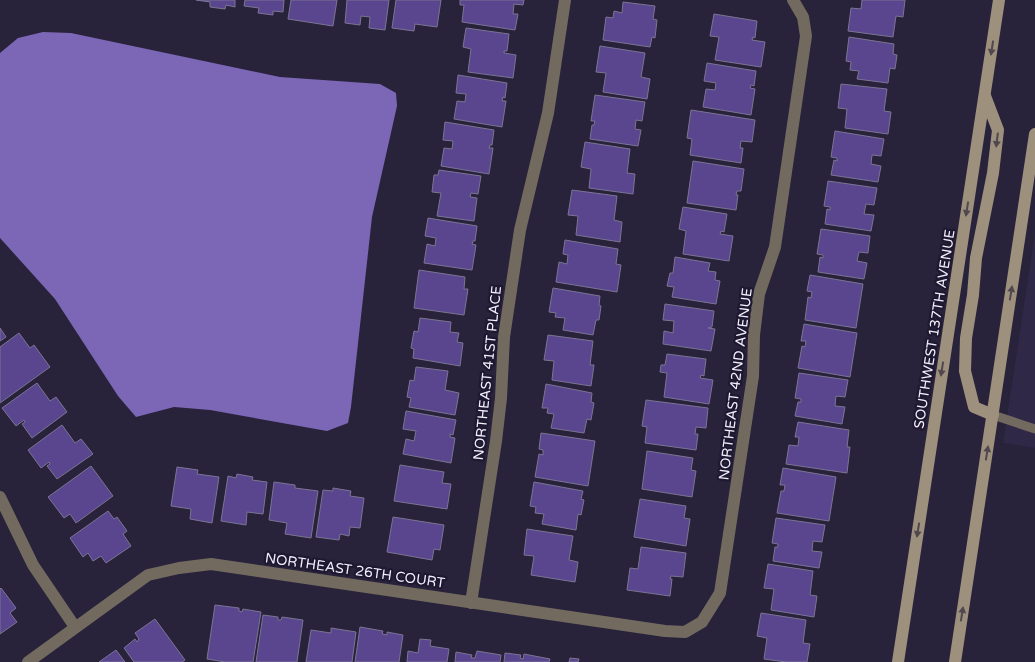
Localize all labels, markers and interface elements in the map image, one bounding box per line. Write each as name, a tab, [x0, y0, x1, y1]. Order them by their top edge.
one-way arrow	[987, 41, 995, 57]
one-way arrow	[993, 132, 1001, 148]
one-way arrow	[963, 201, 971, 217]
street label: SOUTHWEST 137TH AVENUE	[910, 228, 959, 430]
one-way arrow	[1008, 284, 1016, 300]
street label: NORTHEAST 41ST PLACE	[470, 285, 505, 461]
street label: NORTHEAST 42ND AVENUE	[715, 287, 756, 481]
one-way arrow	[938, 362, 946, 378]
one-way arrow	[984, 445, 992, 461]
one-way arrow	[914, 522, 922, 538]
street label: NORTHEAST 26TH COURT	[264, 549, 446, 592]
one-way arrow	[959, 605, 967, 621]

